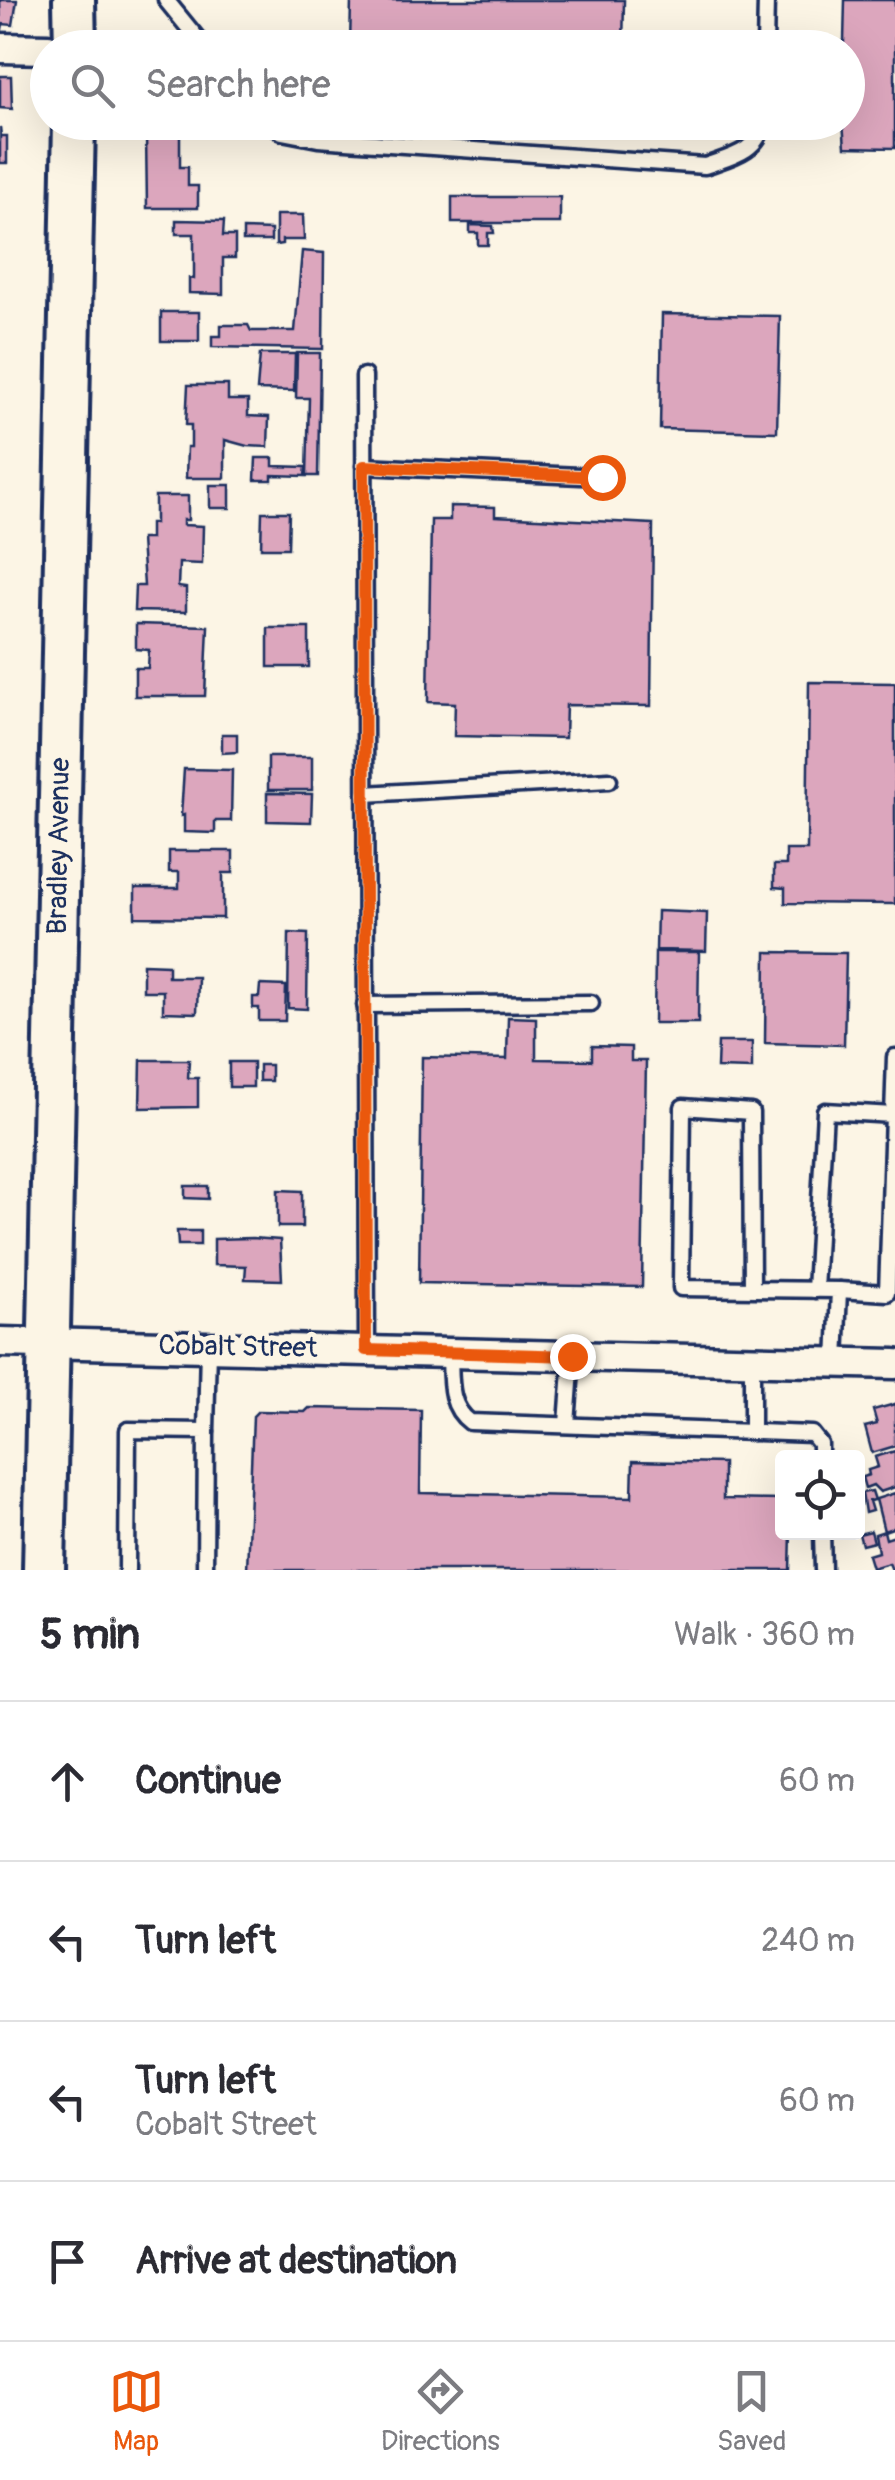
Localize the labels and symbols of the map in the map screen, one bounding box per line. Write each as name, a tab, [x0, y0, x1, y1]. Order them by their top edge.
route start	[580, 455, 626, 501]
street label: Bradley Avenue	[40, 757, 78, 935]
street label: Cobalt Street	[158, 1328, 319, 1366]
route end	[550, 1334, 596, 1380]

